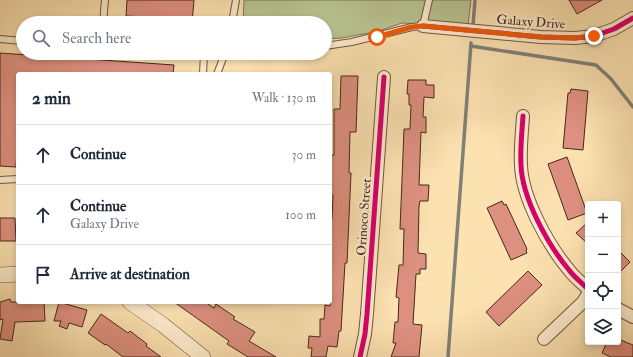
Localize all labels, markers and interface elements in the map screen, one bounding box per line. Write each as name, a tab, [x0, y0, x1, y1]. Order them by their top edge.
street label: Galaxy Drive	[496, 12, 566, 33]
search box	[16, 16, 332, 60]
icon: search	[30, 27, 52, 49]
route end	[585, 27, 603, 45]
route start	[368, 28, 386, 46]
text: Search here	[62, 29, 131, 48]
text: 2 min	[32, 88, 71, 109]
text: Walk · 130 m	[252, 90, 316, 106]
icon: ahead	[32, 144, 54, 166]
text: Continue	[70, 145, 126, 164]
text: 30 m	[292, 147, 316, 163]
street label: Orinoco Street	[353, 178, 375, 256]
text: Continue	[70, 197, 126, 216]
map controls	[585, 201, 621, 345]
button: +	[585, 201, 621, 237]
icon: ahead	[32, 204, 54, 226]
text: 100 m	[285, 207, 316, 223]
text: Galaxy Drive	[70, 216, 139, 232]
button: −	[585, 237, 621, 273]
icon: arrive	[32, 264, 54, 286]
text: Arrive at destination	[70, 265, 190, 284]
button: locate	[585, 273, 621, 309]
button: layers	[585, 309, 621, 345]

